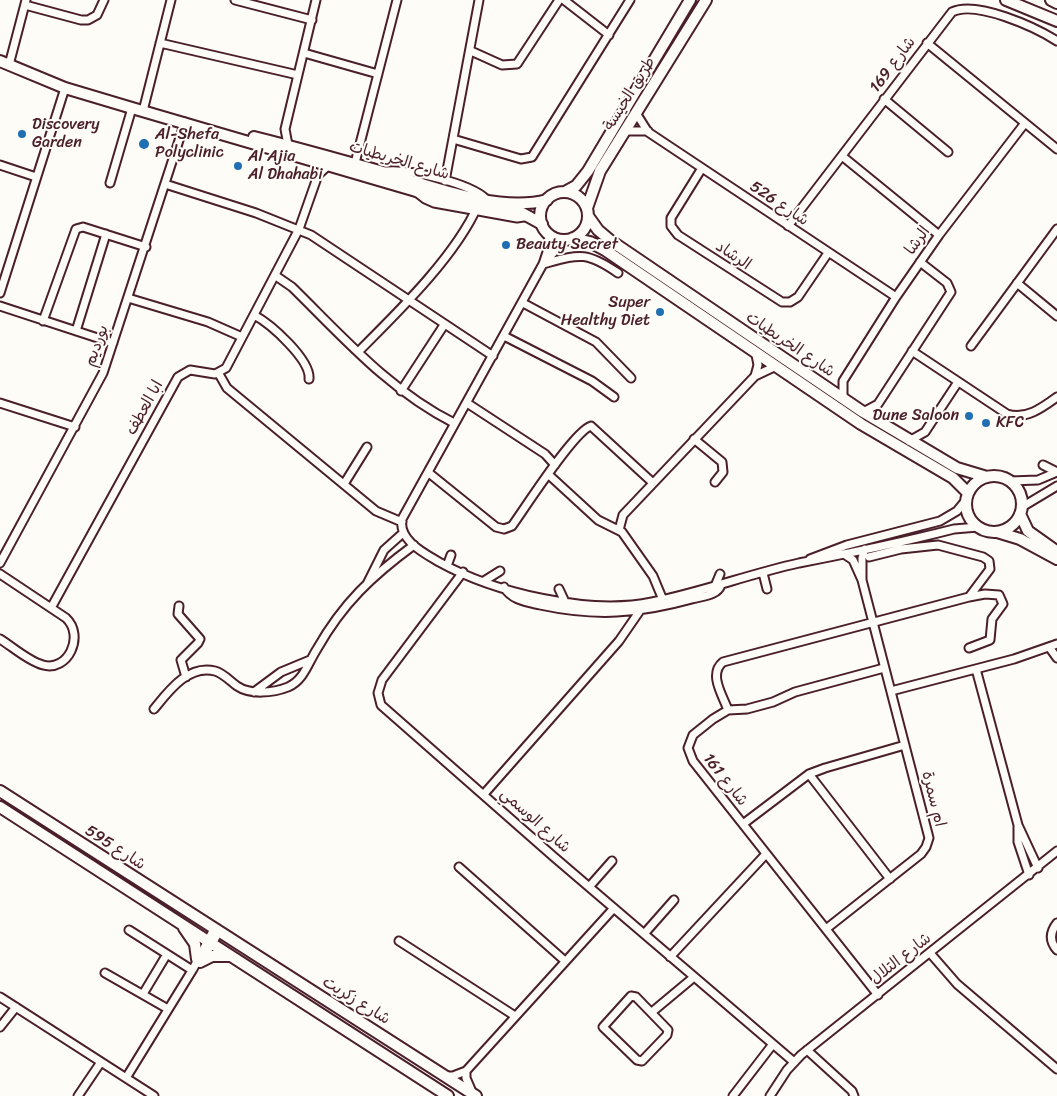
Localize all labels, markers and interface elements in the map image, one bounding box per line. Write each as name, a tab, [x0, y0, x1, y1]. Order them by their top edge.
street label: شارع 169	[866, 33, 920, 97]
street label: طريق الخيسة	[600, 54, 660, 134]
place label: Discovery Garden	[32, 115, 99, 153]
place label: Al-Shefa Polyclinic	[155, 125, 224, 163]
marker: Discovery Garden	[16, 128, 28, 140]
marker: Al-Shefa Polyclinic	[137, 137, 151, 151]
street label: شارع الخريطيات	[347, 138, 451, 184]
place label: Al Ajia Al Dhahabi	[248, 147, 323, 185]
marker: Al Ajia Al Dhahabi	[232, 160, 244, 172]
street label: شارع 526	[746, 177, 812, 231]
street label: الرشا	[901, 223, 935, 259]
place label: Beauty Secret	[516, 235, 618, 255]
street label: الرشاد	[712, 237, 754, 275]
marker: Beauty Secret	[500, 239, 512, 251]
place label: Super Healthy Diet	[561, 293, 650, 331]
marker: Super Healthy Diet	[654, 306, 666, 318]
street label: شارع الخريطيات	[742, 308, 838, 382]
street label: بورديم	[81, 323, 113, 369]
street label: ابا العطف	[122, 377, 168, 439]
place label: Dune Saloon	[873, 406, 959, 426]
marker: Dune Saloon	[963, 410, 975, 422]
place label: KFC	[996, 413, 1024, 433]
marker: KFC	[980, 417, 992, 429]
street label: شارع 161	[698, 750, 752, 810]
street label: ام سمرة	[917, 769, 949, 829]
street label: شارع الوسمي	[496, 784, 574, 858]
street label: شارع 595	[81, 821, 149, 875]
street label: شارع التلال	[866, 929, 936, 989]
street label: شارع زكريت	[319, 973, 393, 1029]

